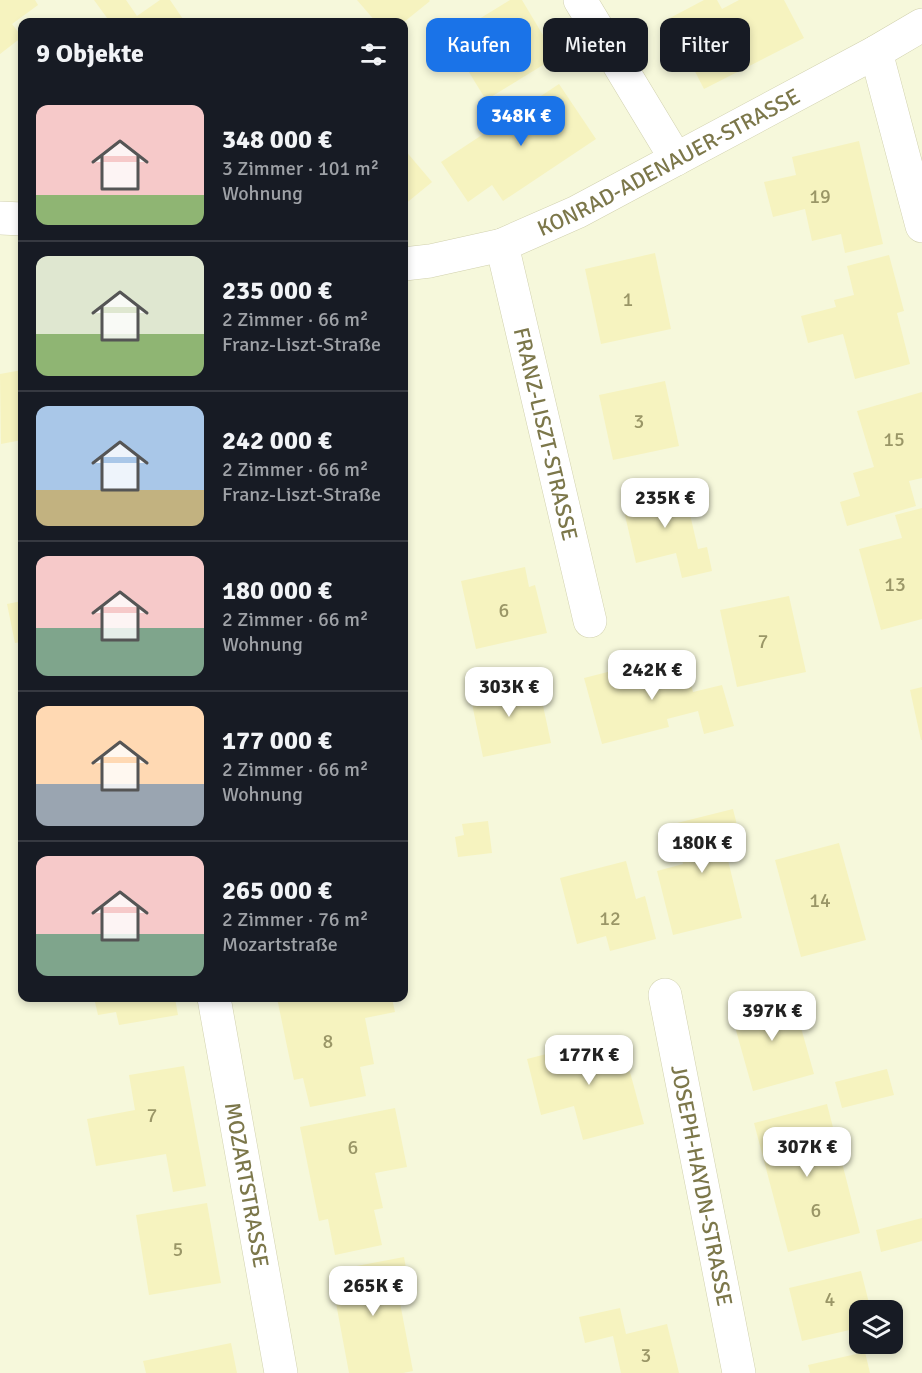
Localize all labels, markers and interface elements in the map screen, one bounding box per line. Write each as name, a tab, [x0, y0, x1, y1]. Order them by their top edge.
chip: Kaufen	[426, 18, 531, 72]
chip: Mieten	[543, 18, 648, 72]
chip: Filter	[660, 18, 750, 72]
text: 9 Objekte	[36, 38, 144, 70]
icon: filters	[357, 38, 390, 71]
street label: KONRAD-ADENAUER-STRASSE	[533, 82, 805, 242]
pin: 348K €	[472, 96, 570, 147]
text: 348K €	[491, 103, 551, 128]
text: 348 000 €	[222, 124, 332, 156]
icon: home	[84, 129, 156, 201]
text: 3 Zimmer · 101 m²	[222, 156, 379, 181]
text: Wohnung	[222, 181, 303, 206]
house number: 19	[809, 184, 831, 209]
text: 235 000 €	[222, 275, 332, 307]
icon: home	[84, 280, 156, 352]
house number: 1	[623, 287, 633, 312]
text: 2 Zimmer · 66 m²	[222, 307, 368, 332]
street label: FRANZ-LISZT-STRASSE	[508, 325, 584, 543]
text: Franz-Liszt-Straße	[222, 332, 381, 357]
house number: 3	[634, 409, 644, 434]
text: 242 000 €	[222, 425, 332, 457]
house number: 15	[883, 427, 905, 452]
icon: home	[84, 430, 156, 502]
text: 2 Zimmer · 66 m²	[222, 457, 368, 482]
pin: 235K €	[616, 478, 714, 529]
text: Franz-Liszt-Straße	[222, 482, 381, 507]
text: 235K €	[635, 485, 695, 510]
house number: 13	[884, 572, 906, 597]
text: 180 000 €	[222, 575, 332, 607]
icon: home	[84, 580, 156, 652]
house number: 6	[499, 598, 509, 623]
text: 2 Zimmer · 66 m²	[222, 607, 368, 632]
house number: 7	[758, 629, 768, 654]
text: Wohnung	[222, 632, 303, 657]
pin: 242K €	[603, 650, 701, 701]
text: 242K €	[622, 657, 682, 682]
pin: 303K €	[460, 667, 558, 718]
text: 303K €	[479, 674, 539, 699]
text: 177 000 €	[222, 725, 332, 757]
icon: home	[84, 730, 156, 802]
text: 2 Zimmer · 66 m²	[222, 757, 368, 782]
text: Wohnung	[222, 782, 303, 807]
pin: 180K €	[653, 823, 751, 874]
text: 180K €	[672, 830, 732, 855]
text: 265 000 €	[222, 875, 332, 907]
icon: home	[84, 880, 156, 952]
house number: 14	[809, 888, 831, 913]
house number: 12	[599, 906, 621, 931]
text: 2 Zimmer · 76 m²	[222, 907, 368, 932]
text: Mozartstraße	[222, 932, 338, 957]
pin: 397K €	[723, 991, 821, 1042]
text: 397K €	[742, 998, 802, 1023]
house number: 8	[323, 1029, 333, 1054]
pin: 177K €	[540, 1035, 638, 1086]
text: 177K €	[559, 1042, 619, 1067]
street label: JOSEPH-HAYDN-STRASSE	[665, 1063, 739, 1308]
street label: MOZARTSTRASSE	[219, 1100, 275, 1270]
house number: 7	[147, 1103, 157, 1128]
pin: 307K €	[758, 1127, 856, 1178]
text: 307K €	[777, 1134, 837, 1159]
house number: 6	[348, 1135, 358, 1160]
house number: 6	[811, 1198, 821, 1223]
house number: 5	[173, 1237, 183, 1262]
pin: 265K €	[324, 1266, 422, 1317]
text: 265K €	[343, 1273, 403, 1298]
house number: 4	[825, 1287, 836, 1312]
map controls	[849, 1300, 903, 1354]
button: layers	[849, 1300, 903, 1354]
house number: 3	[641, 1343, 651, 1368]

